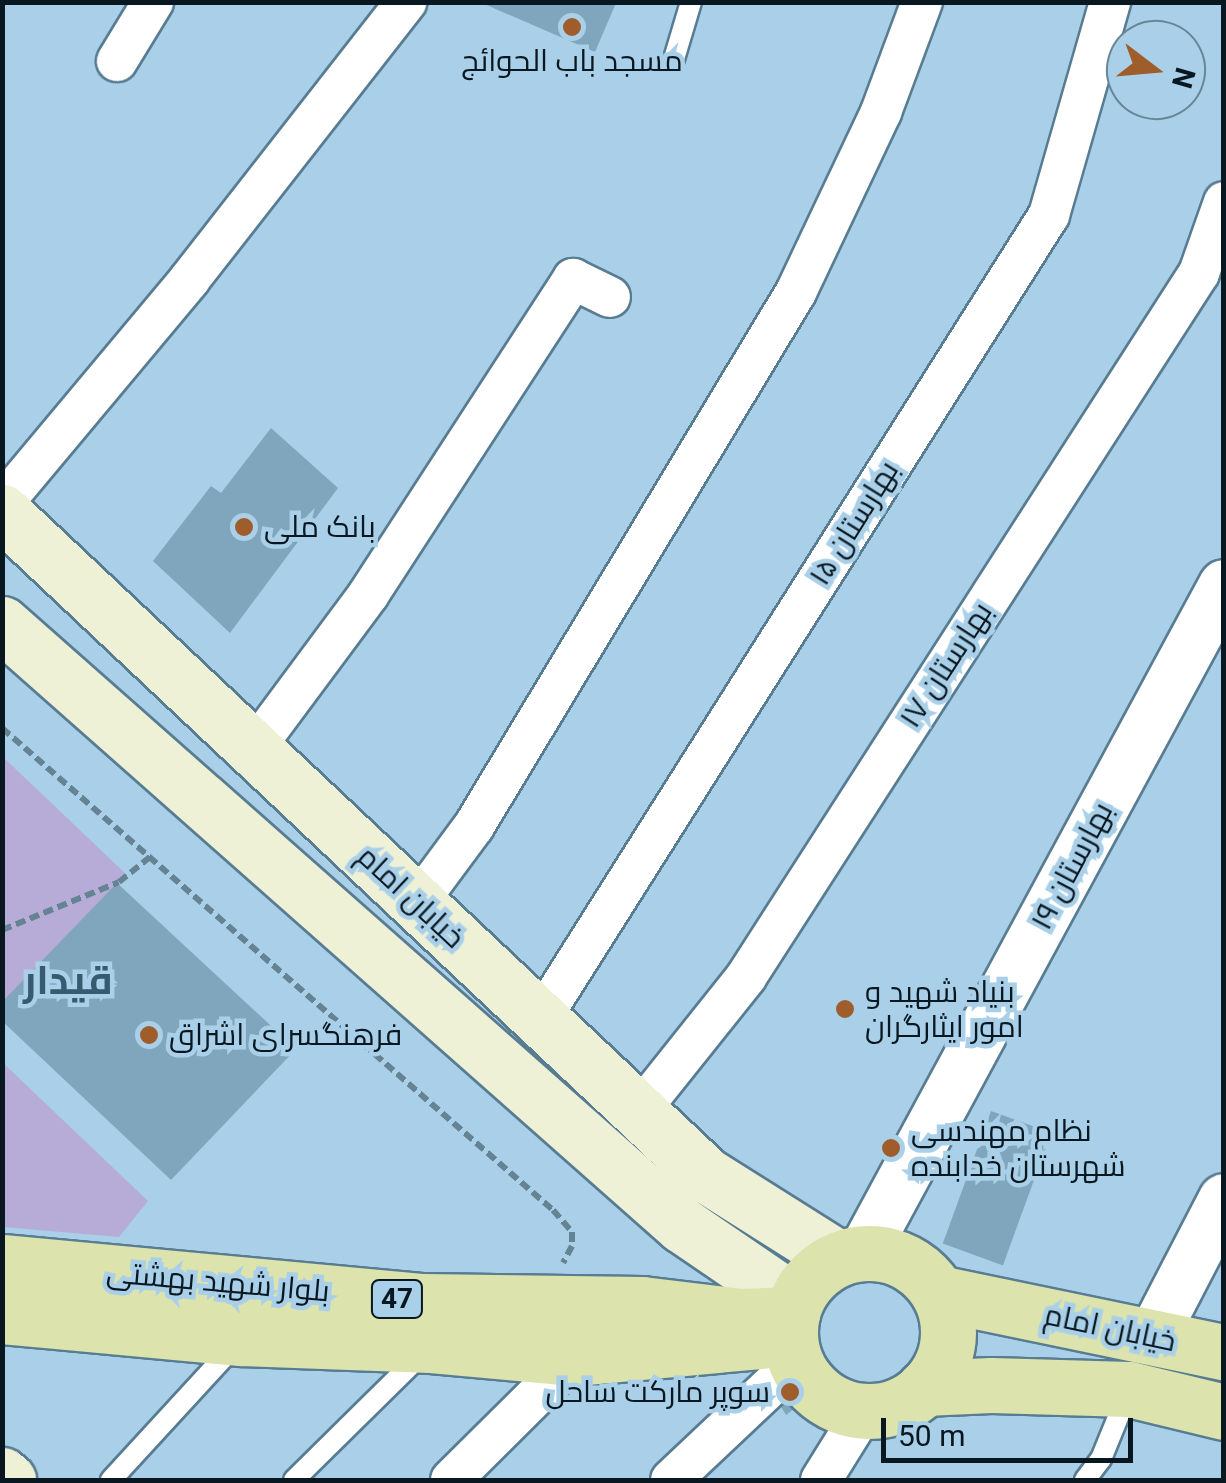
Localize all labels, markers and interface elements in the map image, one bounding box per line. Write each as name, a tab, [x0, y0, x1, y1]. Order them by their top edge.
marker: مسجد باب الحوائج	[561, 16, 583, 38]
north arrow	[1106, 20, 1206, 120]
place label: مسجد باب الحوائج	[461, 43, 683, 79]
text: N	[1165, 64, 1202, 92]
street label: بهارستان ۱۵	[802, 454, 906, 592]
place label: بانک ملی	[264, 509, 376, 545]
marker: بانک ملی	[233, 516, 255, 538]
street label: بهارستان ۱۷	[892, 595, 1000, 735]
street label: بهارستان ۱۹	[1023, 796, 1121, 936]
street label: خیابان امام	[350, 838, 472, 956]
district label: قیدار	[23, 957, 113, 1005]
place label: بنیاد شهید و امور ایثارگران	[865, 974, 1024, 1044]
marker: بنیاد شهید و امور ایثارگران	[834, 998, 856, 1020]
place label: فرهنگسرای اشراق	[169, 1017, 402, 1053]
marker: فرهنگسرای اشراق	[138, 1024, 160, 1046]
place label: نظام مهندسی شهرستان خدابنده	[911, 1113, 1126, 1184]
marker: نظام مهندسی شهرستان خدابنده	[880, 1137, 902, 1159]
street label: بلوار شهید بهشتی	[105, 1254, 331, 1310]
road number: 47	[370, 1276, 424, 1322]
street label: خیابان امام	[1041, 1297, 1179, 1359]
place label: سوپر مارکت ساحل	[545, 1374, 770, 1410]
marker: سوپر مارکت ساحل	[779, 1381, 801, 1403]
scale bar	[886, 1398, 1138, 1460]
text: 50 m	[898, 1418, 965, 1453]

